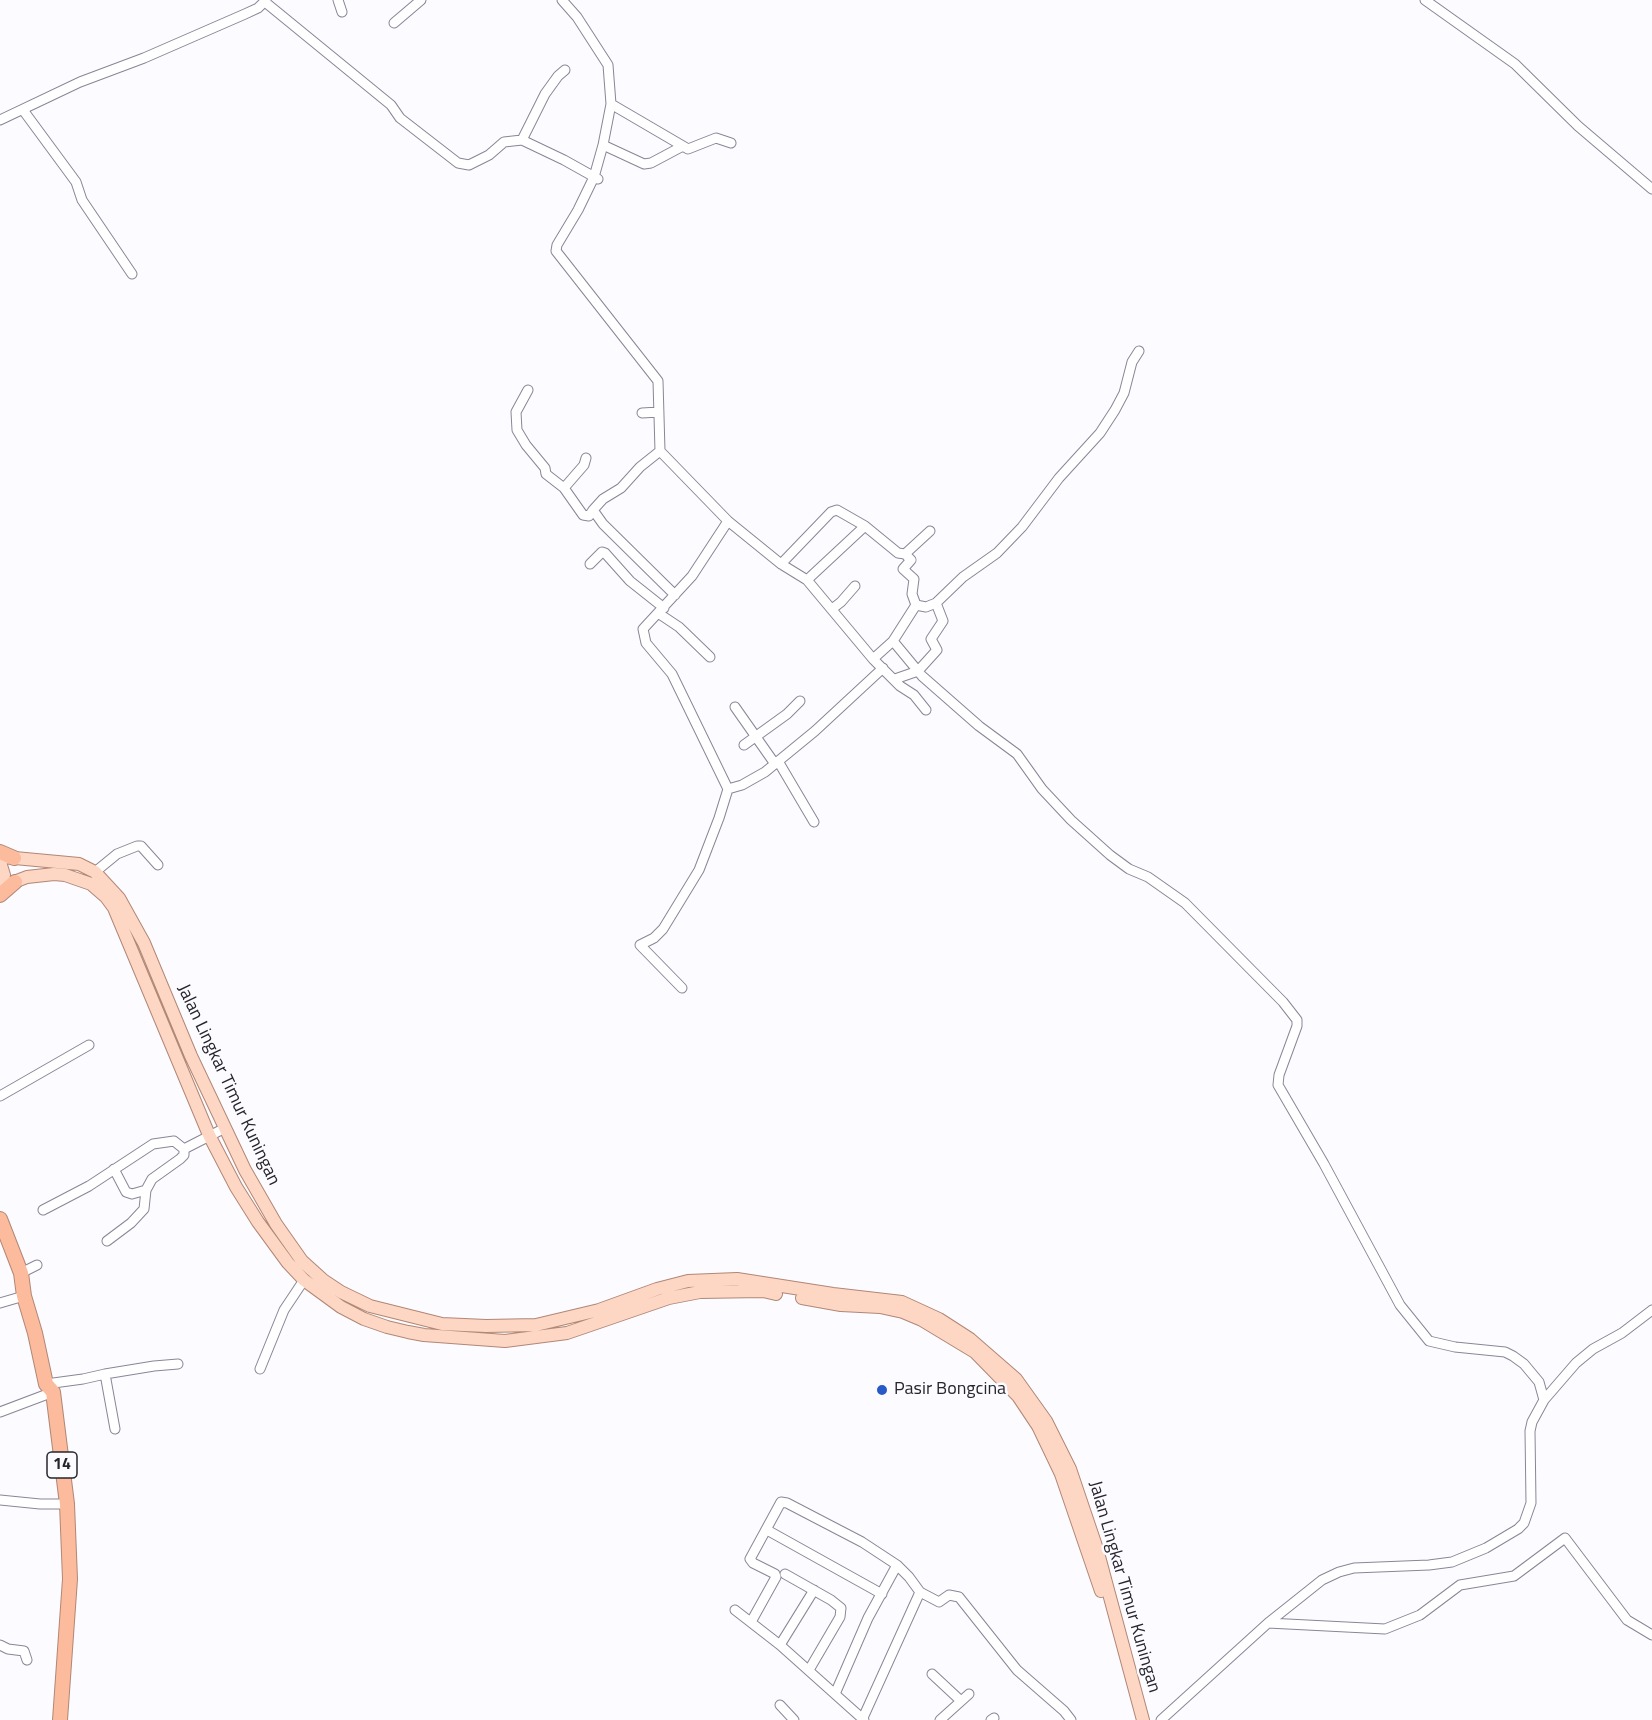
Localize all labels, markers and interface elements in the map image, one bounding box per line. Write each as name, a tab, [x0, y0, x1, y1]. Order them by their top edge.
street label: Jalan Lingkar Timur Kuningan	[172, 981, 284, 1189]
place label: Pasir Bongcina	[894, 1379, 1006, 1401]
marker: Pasir Bongcina	[875, 1383, 889, 1397]
road number: 14	[47, 1452, 77, 1478]
street label: Jalan Lingkar Timur Kuningan	[1083, 1479, 1165, 1695]

